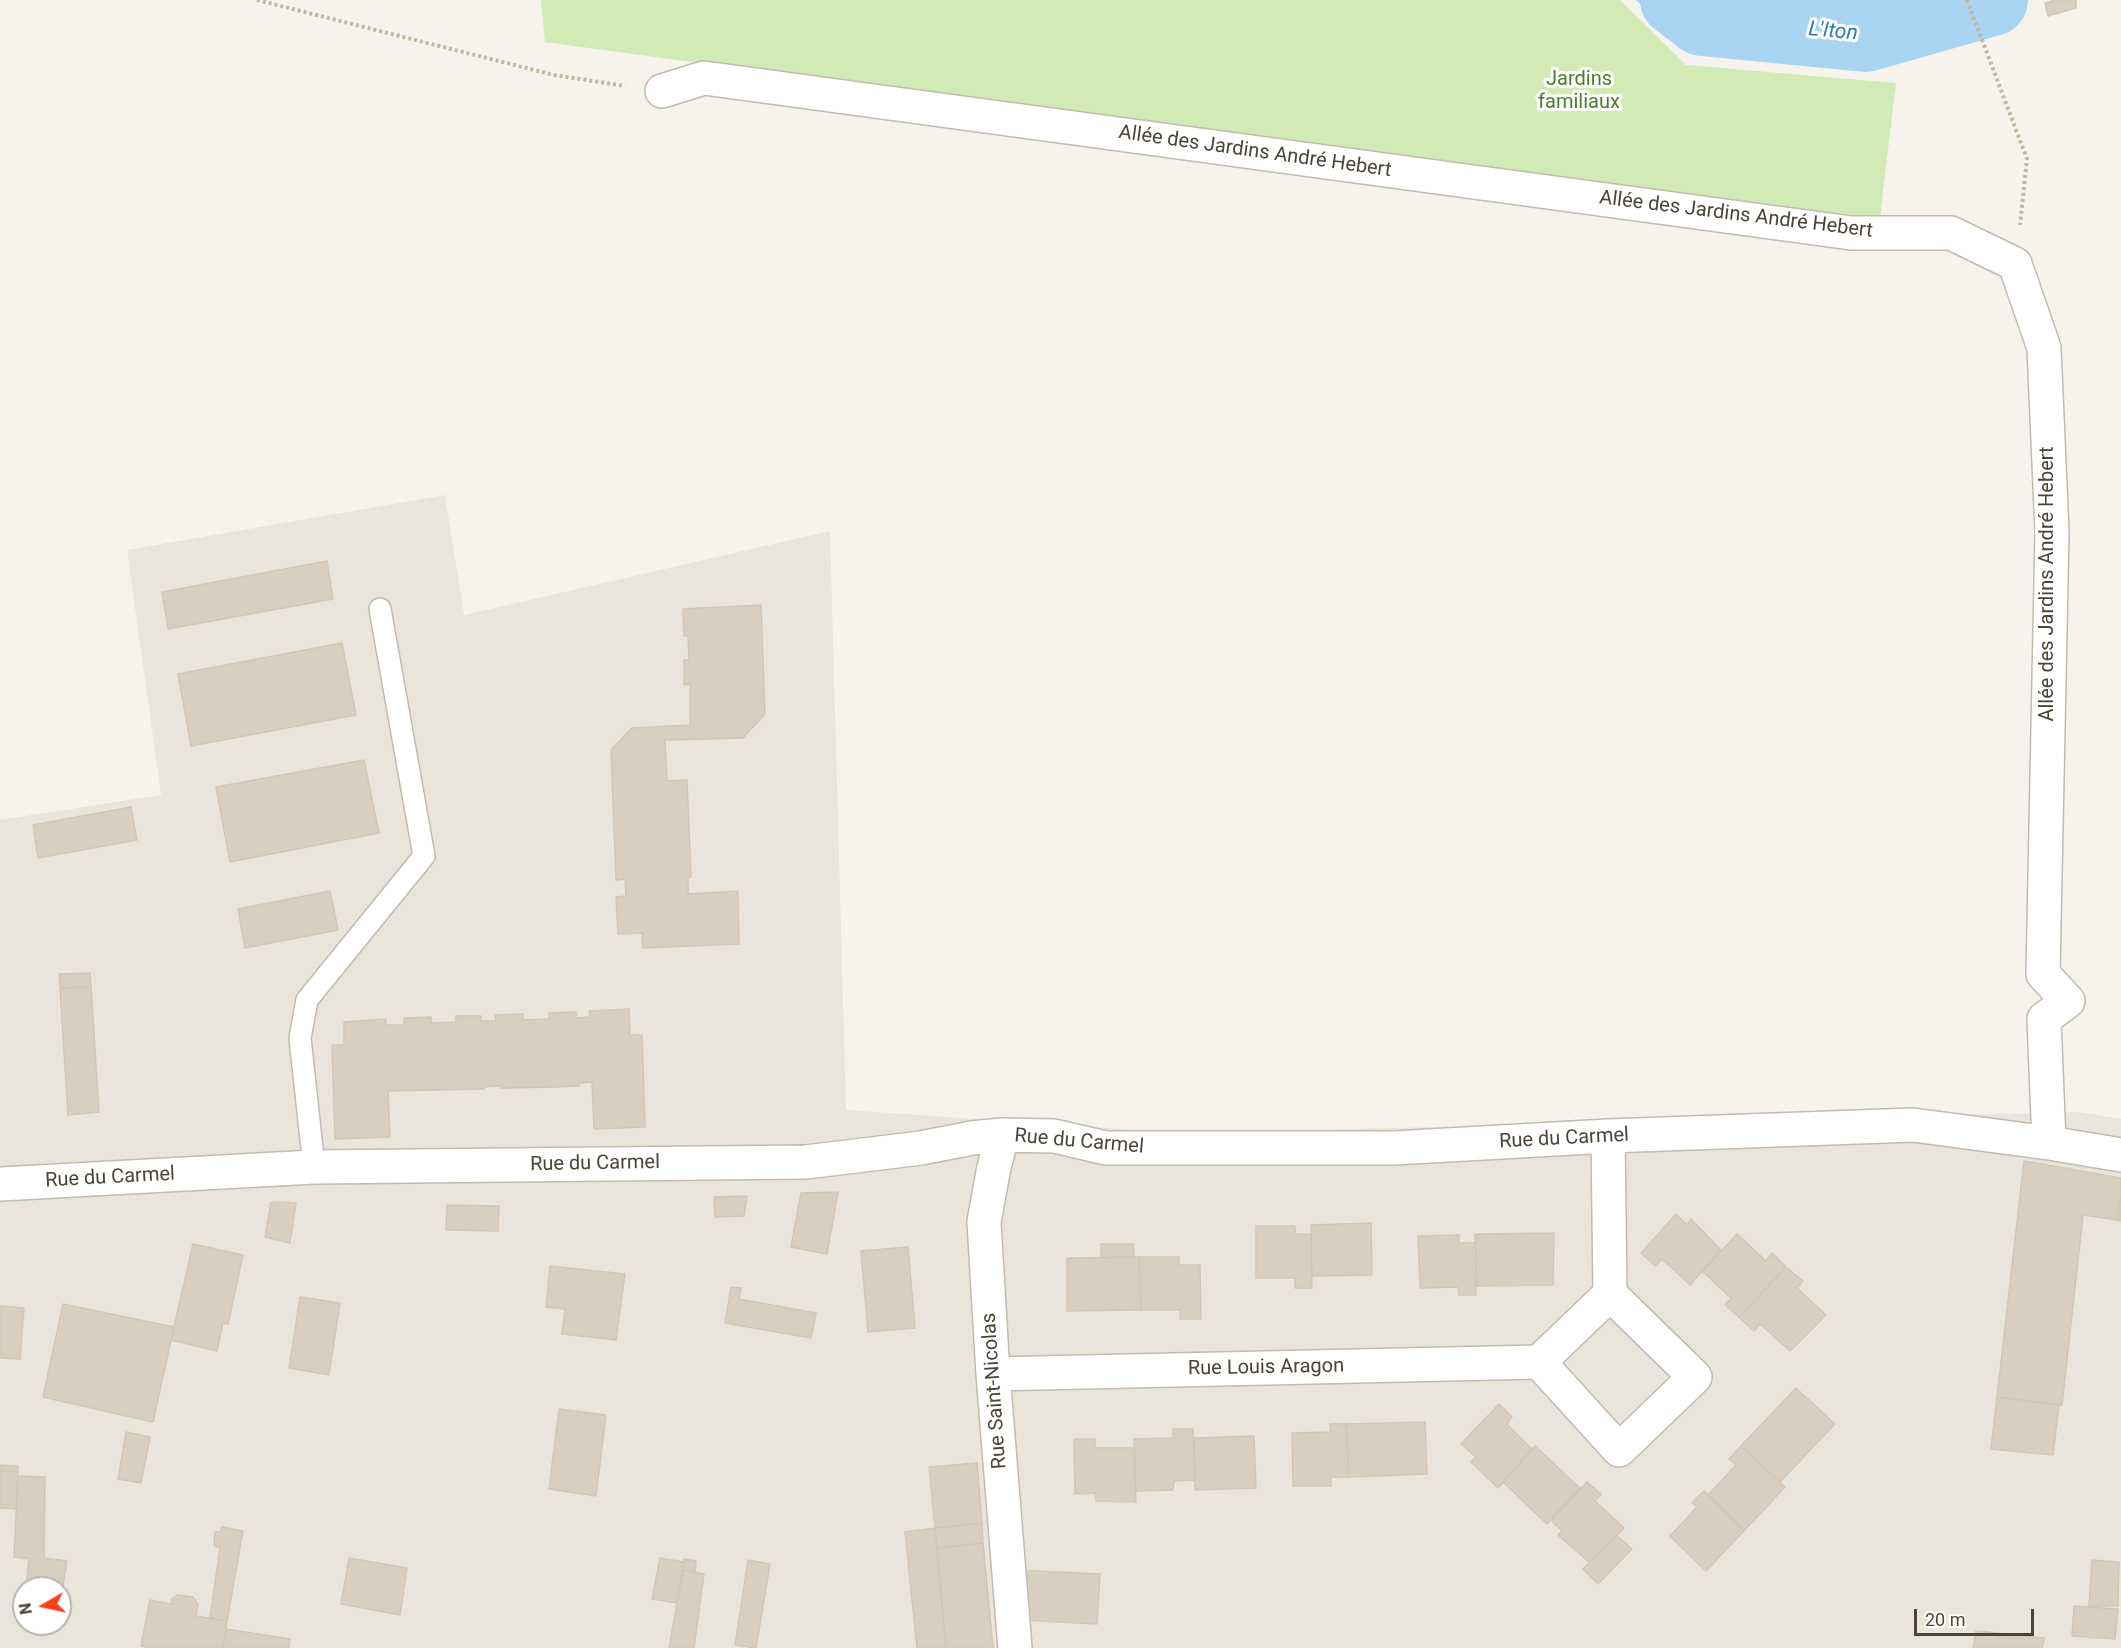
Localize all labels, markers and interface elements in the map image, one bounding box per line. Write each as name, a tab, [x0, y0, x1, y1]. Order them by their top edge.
water label: L'Iton	[1807, 17, 1859, 47]
park label: Jardins familiaux	[1538, 68, 1620, 115]
street label: Allée des Jardins André Hebert	[1117, 121, 1393, 183]
street label: Allée des Jardins André Hebert	[1598, 186, 1874, 244]
street label: Allée des Jardins André Hebert	[2036, 446, 2060, 722]
street label: Rue du Carmel	[1013, 1124, 1145, 1160]
street label: Rue du Carmel	[1499, 1124, 1629, 1154]
street label: Rue du Carmel	[530, 1151, 660, 1177]
street label: Rue du Carmel	[45, 1163, 175, 1193]
street label: Rue Saint-Nicolas	[978, 1312, 1012, 1470]
street label: Rue Louis Aragon	[1188, 1355, 1344, 1381]
north arrow	[12, 1576, 72, 1636]
scale bar	[1917, 1597, 2037, 1635]
text: N	[15, 1602, 36, 1616]
text: 20 m	[1925, 1609, 1965, 1630]

